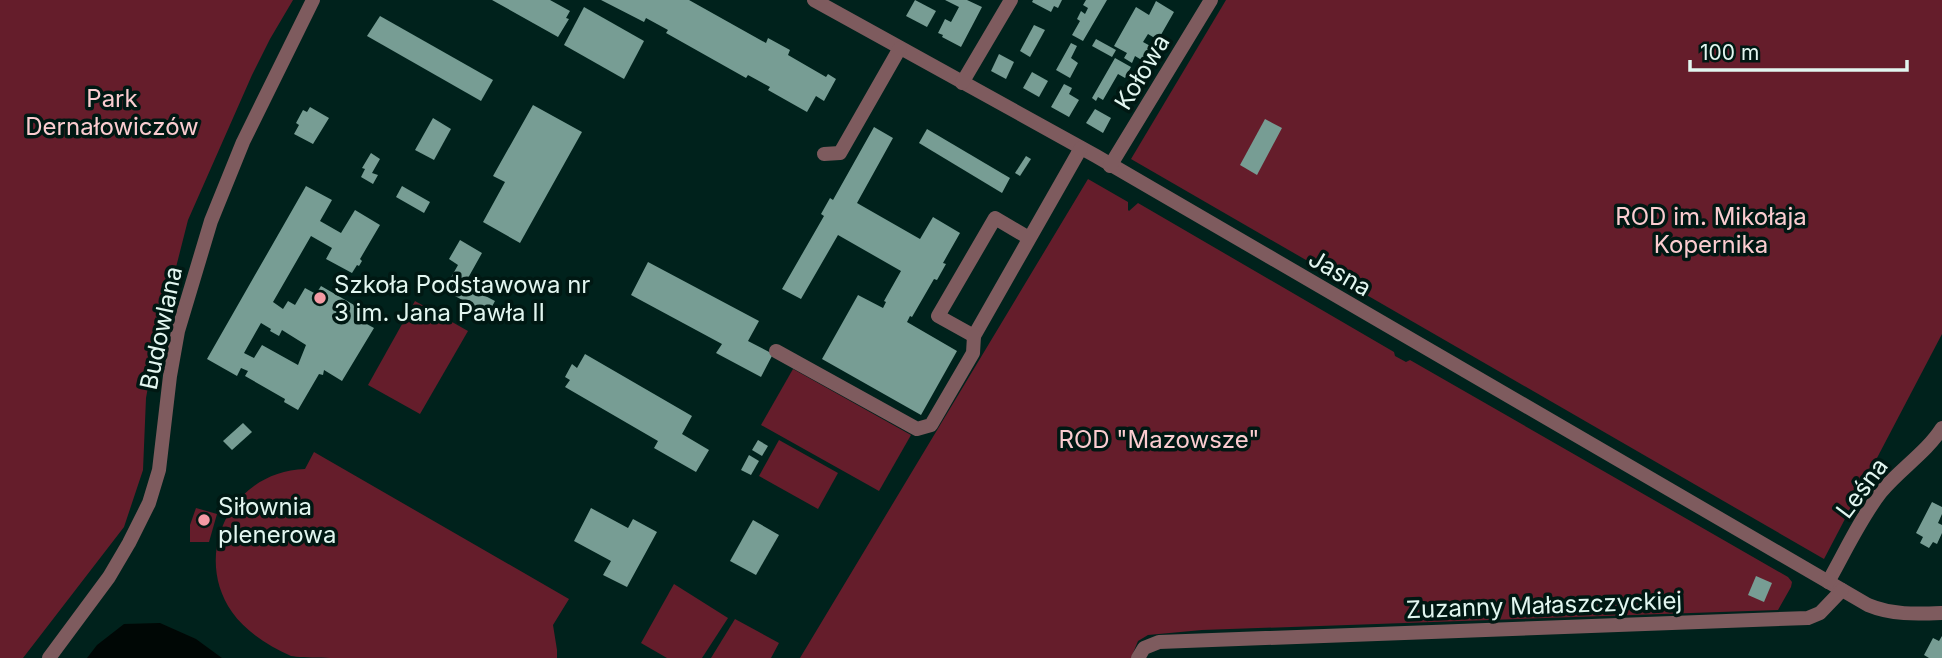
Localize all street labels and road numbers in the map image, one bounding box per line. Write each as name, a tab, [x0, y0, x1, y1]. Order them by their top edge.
street label: Kołowa	[1108, 29, 1176, 115]
street label: Jasna	[1304, 244, 1376, 302]
street label: Budowlana	[134, 264, 188, 392]
street label: Leśna	[1830, 452, 1894, 524]
street label: Zuzanny Małaszczyckiej	[1405, 586, 1683, 624]

